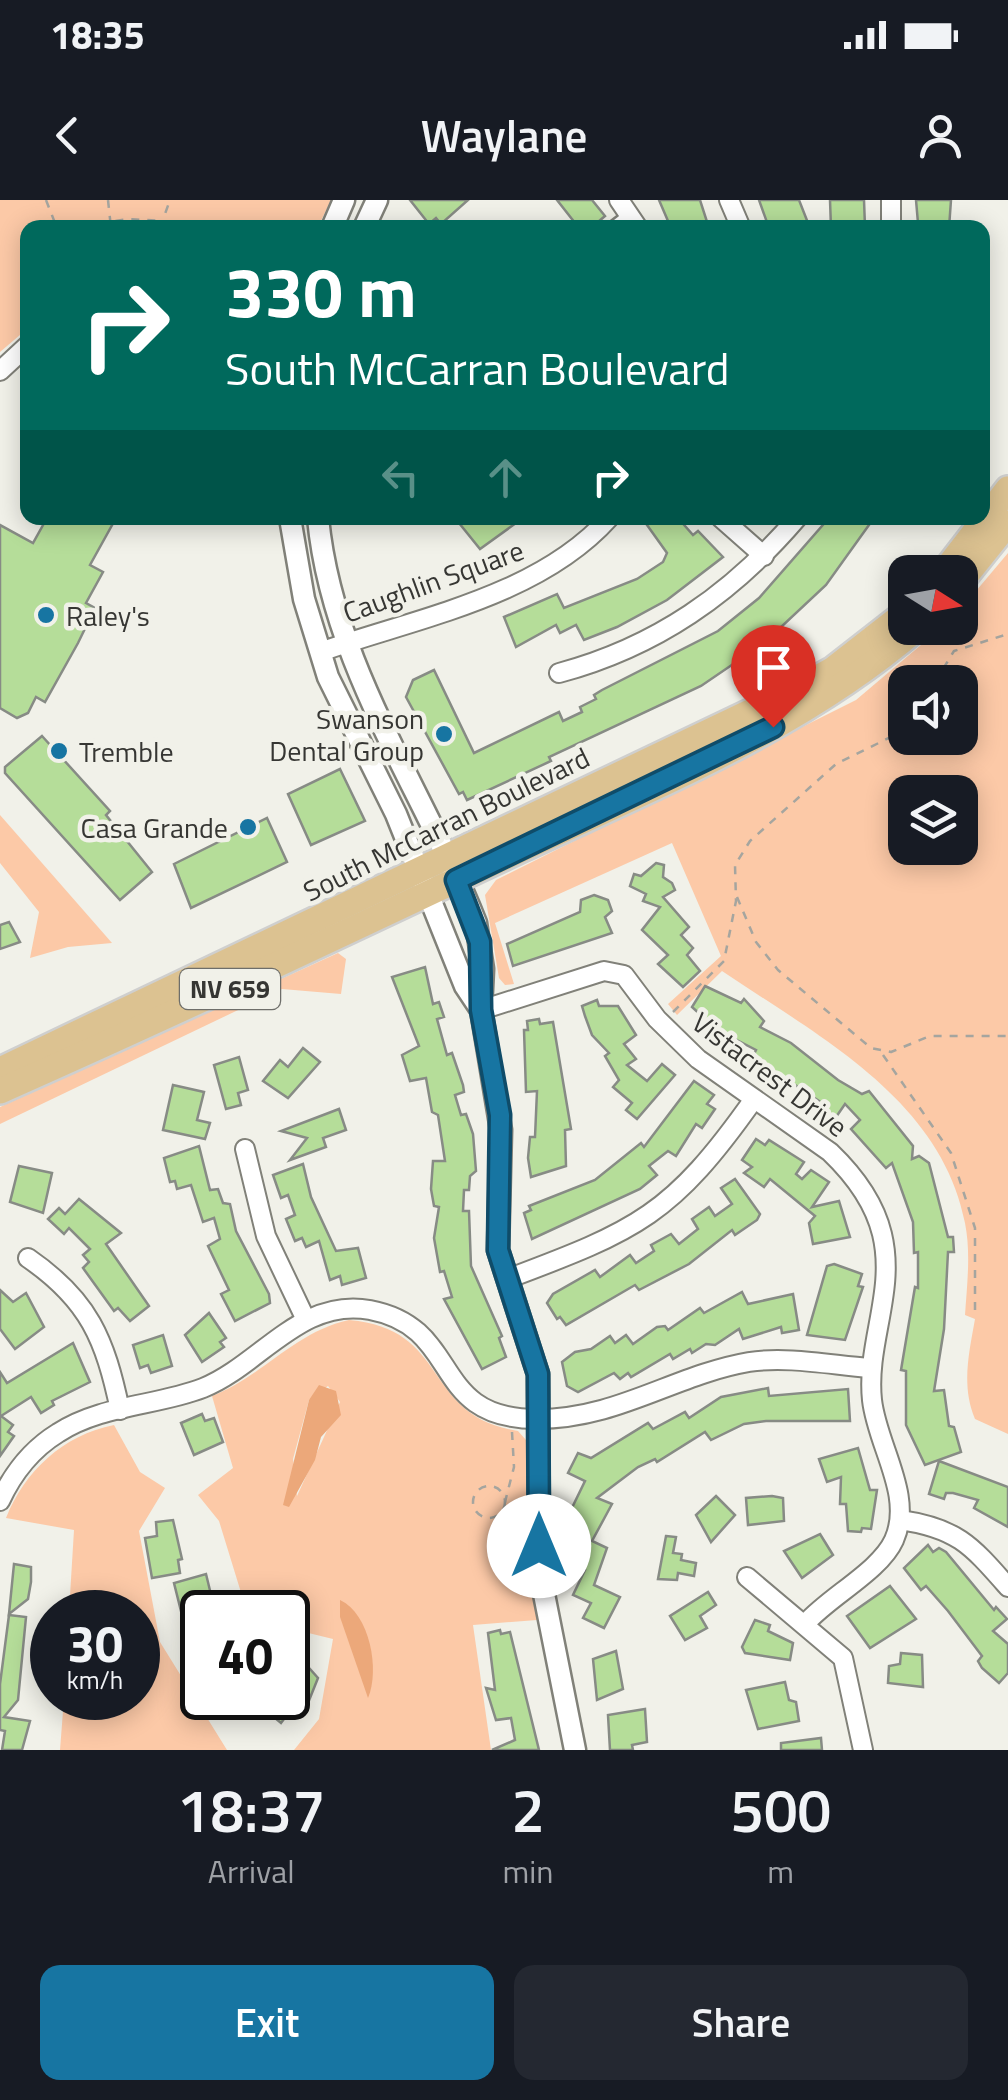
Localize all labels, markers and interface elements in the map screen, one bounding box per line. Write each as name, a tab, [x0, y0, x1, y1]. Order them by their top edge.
text: 18:35	[50, 6, 145, 64]
text: Waylane	[421, 101, 587, 169]
icon: back	[40, 108, 95, 163]
icon: person	[913, 108, 968, 163]
text: 330 m	[225, 238, 417, 344]
icon: right	[60, 260, 190, 390]
text: South McCarran Boulevard	[225, 334, 730, 402]
icon: left	[373, 450, 428, 505]
icon: ahead	[478, 450, 533, 505]
icon: right	[583, 450, 638, 505]
street label: Caughlin Square	[337, 528, 529, 634]
north arrow	[888, 555, 978, 645]
map controls	[888, 555, 978, 865]
place label: Raley's	[66, 594, 150, 637]
marker: Raley's	[35, 604, 57, 626]
pin	[731, 625, 816, 728]
icon: arrive	[746, 640, 801, 695]
button: sound	[888, 665, 978, 755]
place label: Swanson Dental Group	[269, 697, 424, 772]
marker: Swanson Dental Group	[433, 723, 455, 745]
place label: Tremble	[79, 730, 174, 773]
street label: South McCarran Boulevard	[295, 736, 597, 912]
marker: Tremble	[48, 740, 70, 762]
button: layers	[888, 775, 978, 865]
place label: Casa Grande	[81, 806, 228, 849]
marker: Casa Grande	[237, 816, 259, 838]
road number: NV 659	[180, 969, 280, 1009]
street label: Vistacrest Drive	[683, 1001, 857, 1147]
position arrow	[487, 1494, 591, 1598]
speed limit sign: 40	[180, 1590, 310, 1720]
text: 30	[67, 1605, 123, 1681]
text: km/h	[67, 1661, 123, 1699]
text: 18:37	[177, 1764, 326, 1855]
text: 2	[511, 1764, 545, 1855]
text: 500	[730, 1764, 831, 1855]
text: Arrival	[208, 1847, 295, 1895]
text: min	[502, 1847, 553, 1895]
text: m	[767, 1847, 794, 1895]
button: Exit	[40, 1965, 494, 2080]
button: Share	[514, 1965, 968, 2080]

